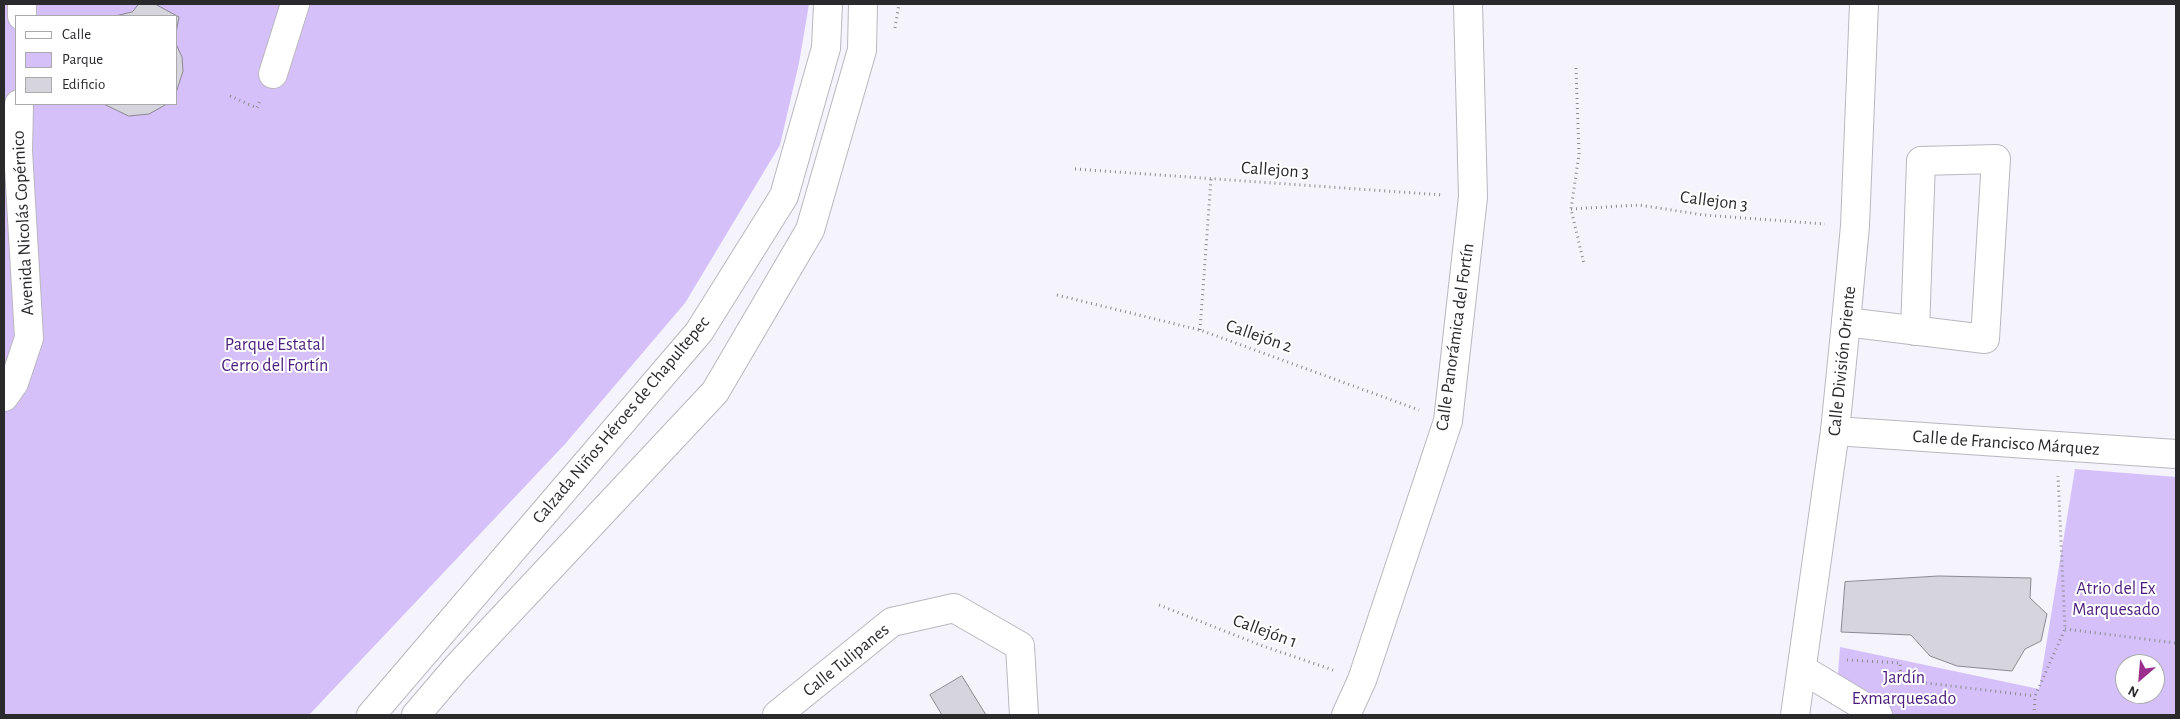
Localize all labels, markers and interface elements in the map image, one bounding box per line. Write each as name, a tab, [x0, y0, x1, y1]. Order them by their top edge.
legend	[15, 15, 178, 105]
text: Calle	[62, 27, 91, 42]
text: Parque	[62, 52, 103, 67]
text: Edificio	[62, 77, 105, 92]
street label: Avenida Nicolás Copérnico	[7, 130, 39, 316]
street label: Callejon 3	[1240, 157, 1310, 183]
street label: Callejon 3	[1679, 186, 1749, 216]
street label: Calle Panorámica del Fortín	[1431, 242, 1479, 432]
street label: Calle División Oriente	[1823, 285, 1861, 437]
street label: Calzada Niños Héroes de Chapultepec	[528, 312, 714, 528]
street label: Callejón 2	[1223, 315, 1295, 357]
park label: Parque Estatal Cerro del Fortín	[222, 334, 328, 376]
street label: Calle de Francisco Márquez	[1912, 426, 2100, 460]
park label: Atrio del Ex Marquesado	[2072, 578, 2160, 620]
street label: Callejón 1	[1230, 609, 1300, 653]
street label: Calle Tulipanes	[798, 619, 894, 701]
north arrow	[2115, 654, 2165, 704]
park label: Jardín Exmarquesado	[1852, 667, 1956, 710]
text: N	[2126, 683, 2141, 700]

